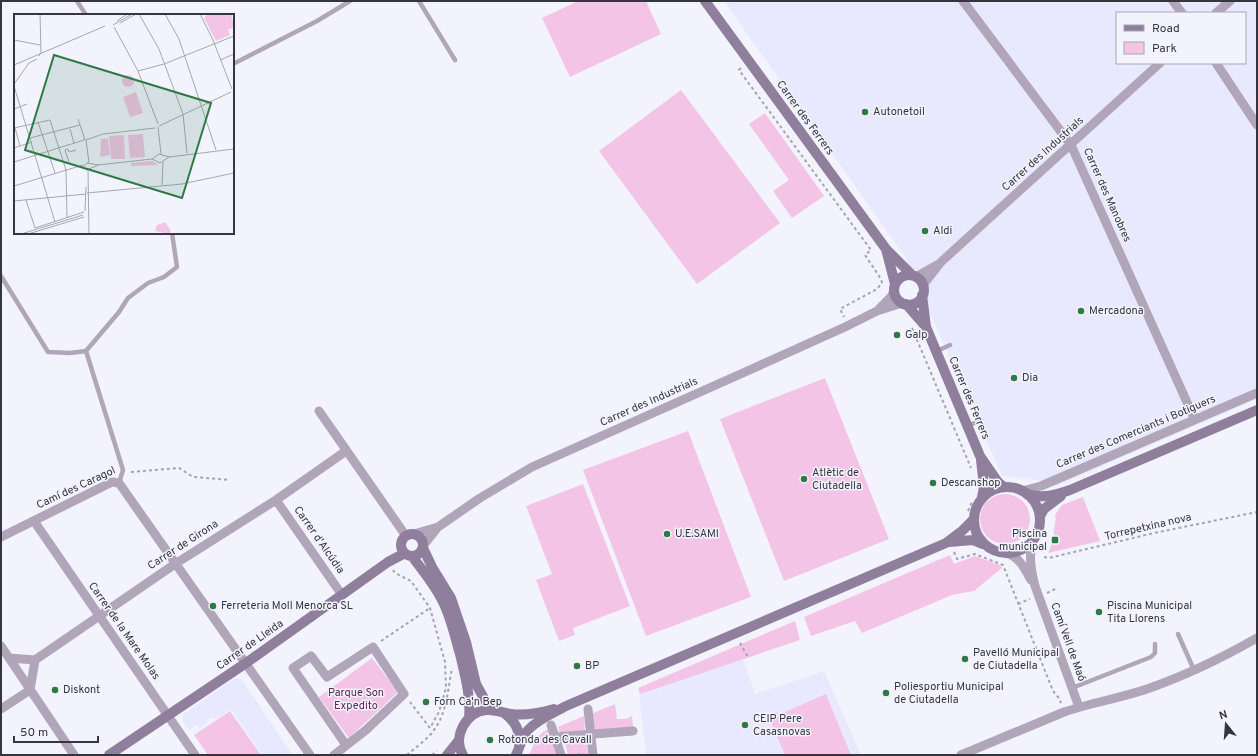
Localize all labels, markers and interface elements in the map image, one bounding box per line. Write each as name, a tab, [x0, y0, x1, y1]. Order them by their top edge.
legend	[1116, 12, 1246, 64]
inset map	[14, 14, 234, 234]
text: Road	[1152, 21, 1180, 37]
text: Park	[1152, 41, 1177, 57]
street label: Carrer des Ferrers	[773, 78, 837, 158]
place label: Autonetoil	[873, 105, 925, 119]
marker: Autonetoil	[860, 107, 870, 117]
street label: Carrer des Industrials	[999, 114, 1087, 194]
street label: Carrer des Manobres	[1080, 146, 1134, 244]
place label: Aldi	[933, 224, 952, 238]
marker: Aldi	[920, 226, 930, 236]
place label: Mercadona	[1089, 304, 1144, 318]
marker: Mercadona	[1076, 306, 1086, 316]
place label: Galp	[905, 328, 927, 342]
marker: Galp	[892, 330, 902, 340]
street label: Carrer des Ferrers	[945, 354, 993, 442]
place label: Dia	[1022, 371, 1038, 385]
marker: Dia	[1009, 373, 1019, 383]
street label: Carrer des Industrials	[598, 374, 700, 430]
street label: Carrer des Comerciants i Botiguers	[1054, 392, 1218, 472]
street label: Camí des Caragol	[34, 464, 118, 512]
place label: Atlètic de Ciutadella	[812, 466, 862, 493]
marker: Atlètic de Ciutadella	[799, 474, 809, 484]
place label: Descanshop	[941, 476, 1001, 490]
marker: Descanshop	[928, 478, 938, 488]
street label: Carrer d'Alcúdia	[290, 503, 348, 577]
street label: Torrepetxina nova	[1103, 510, 1193, 544]
street label: Carrer de Girona	[145, 517, 221, 573]
place label: U.E.SAMI	[675, 527, 719, 541]
place label: Piscina municipal	[999, 527, 1047, 554]
marker: U.E.SAMI	[662, 529, 672, 539]
marker: Piscina municipal	[1050, 535, 1060, 545]
street label: Carrer de la Mare Molas	[85, 580, 163, 682]
place label: Ferreteria Moll Menorca SL	[221, 599, 353, 613]
place label: Piscina Municipal Tita Llorens	[1107, 599, 1192, 626]
marker: Ferreteria Moll Menorca SL	[208, 601, 218, 611]
street label: Camí Vell de Maó	[1047, 601, 1089, 683]
marker: Piscina Municipal Tita Llorens	[1094, 607, 1104, 617]
street label: Carrer de Lleida	[214, 617, 286, 673]
place label: Pavelló Municipal de Ciutadella	[973, 646, 1059, 673]
marker: Pavelló Municipal de Ciutadella	[960, 654, 970, 664]
place label: BP	[585, 659, 599, 673]
marker: BP	[572, 661, 582, 671]
place label: Poliesportiu Municipal de Ciutadella	[894, 680, 1004, 707]
place label: Diskont	[63, 683, 100, 697]
marker: Diskont	[50, 685, 60, 695]
park label: Parque Son Expedito	[328, 686, 384, 713]
marker: Poliesportiu Municipal de Ciutadella	[881, 688, 891, 698]
place label: Forn Ca'n Bep	[434, 695, 502, 709]
marker: Forn Ca'n Bep	[421, 697, 431, 707]
north arrow	[1206, 704, 1246, 744]
text: N	[1218, 708, 1229, 723]
place label: CEIP Pere Casasnovas	[753, 712, 811, 739]
scale bar	[14, 718, 98, 744]
marker: CEIP Pere Casasnovas	[740, 720, 750, 730]
text: 50 m	[20, 725, 48, 741]
place label: Rotonda des Cavall	[498, 733, 592, 747]
marker: Rotonda des Cavall	[485, 735, 495, 745]

